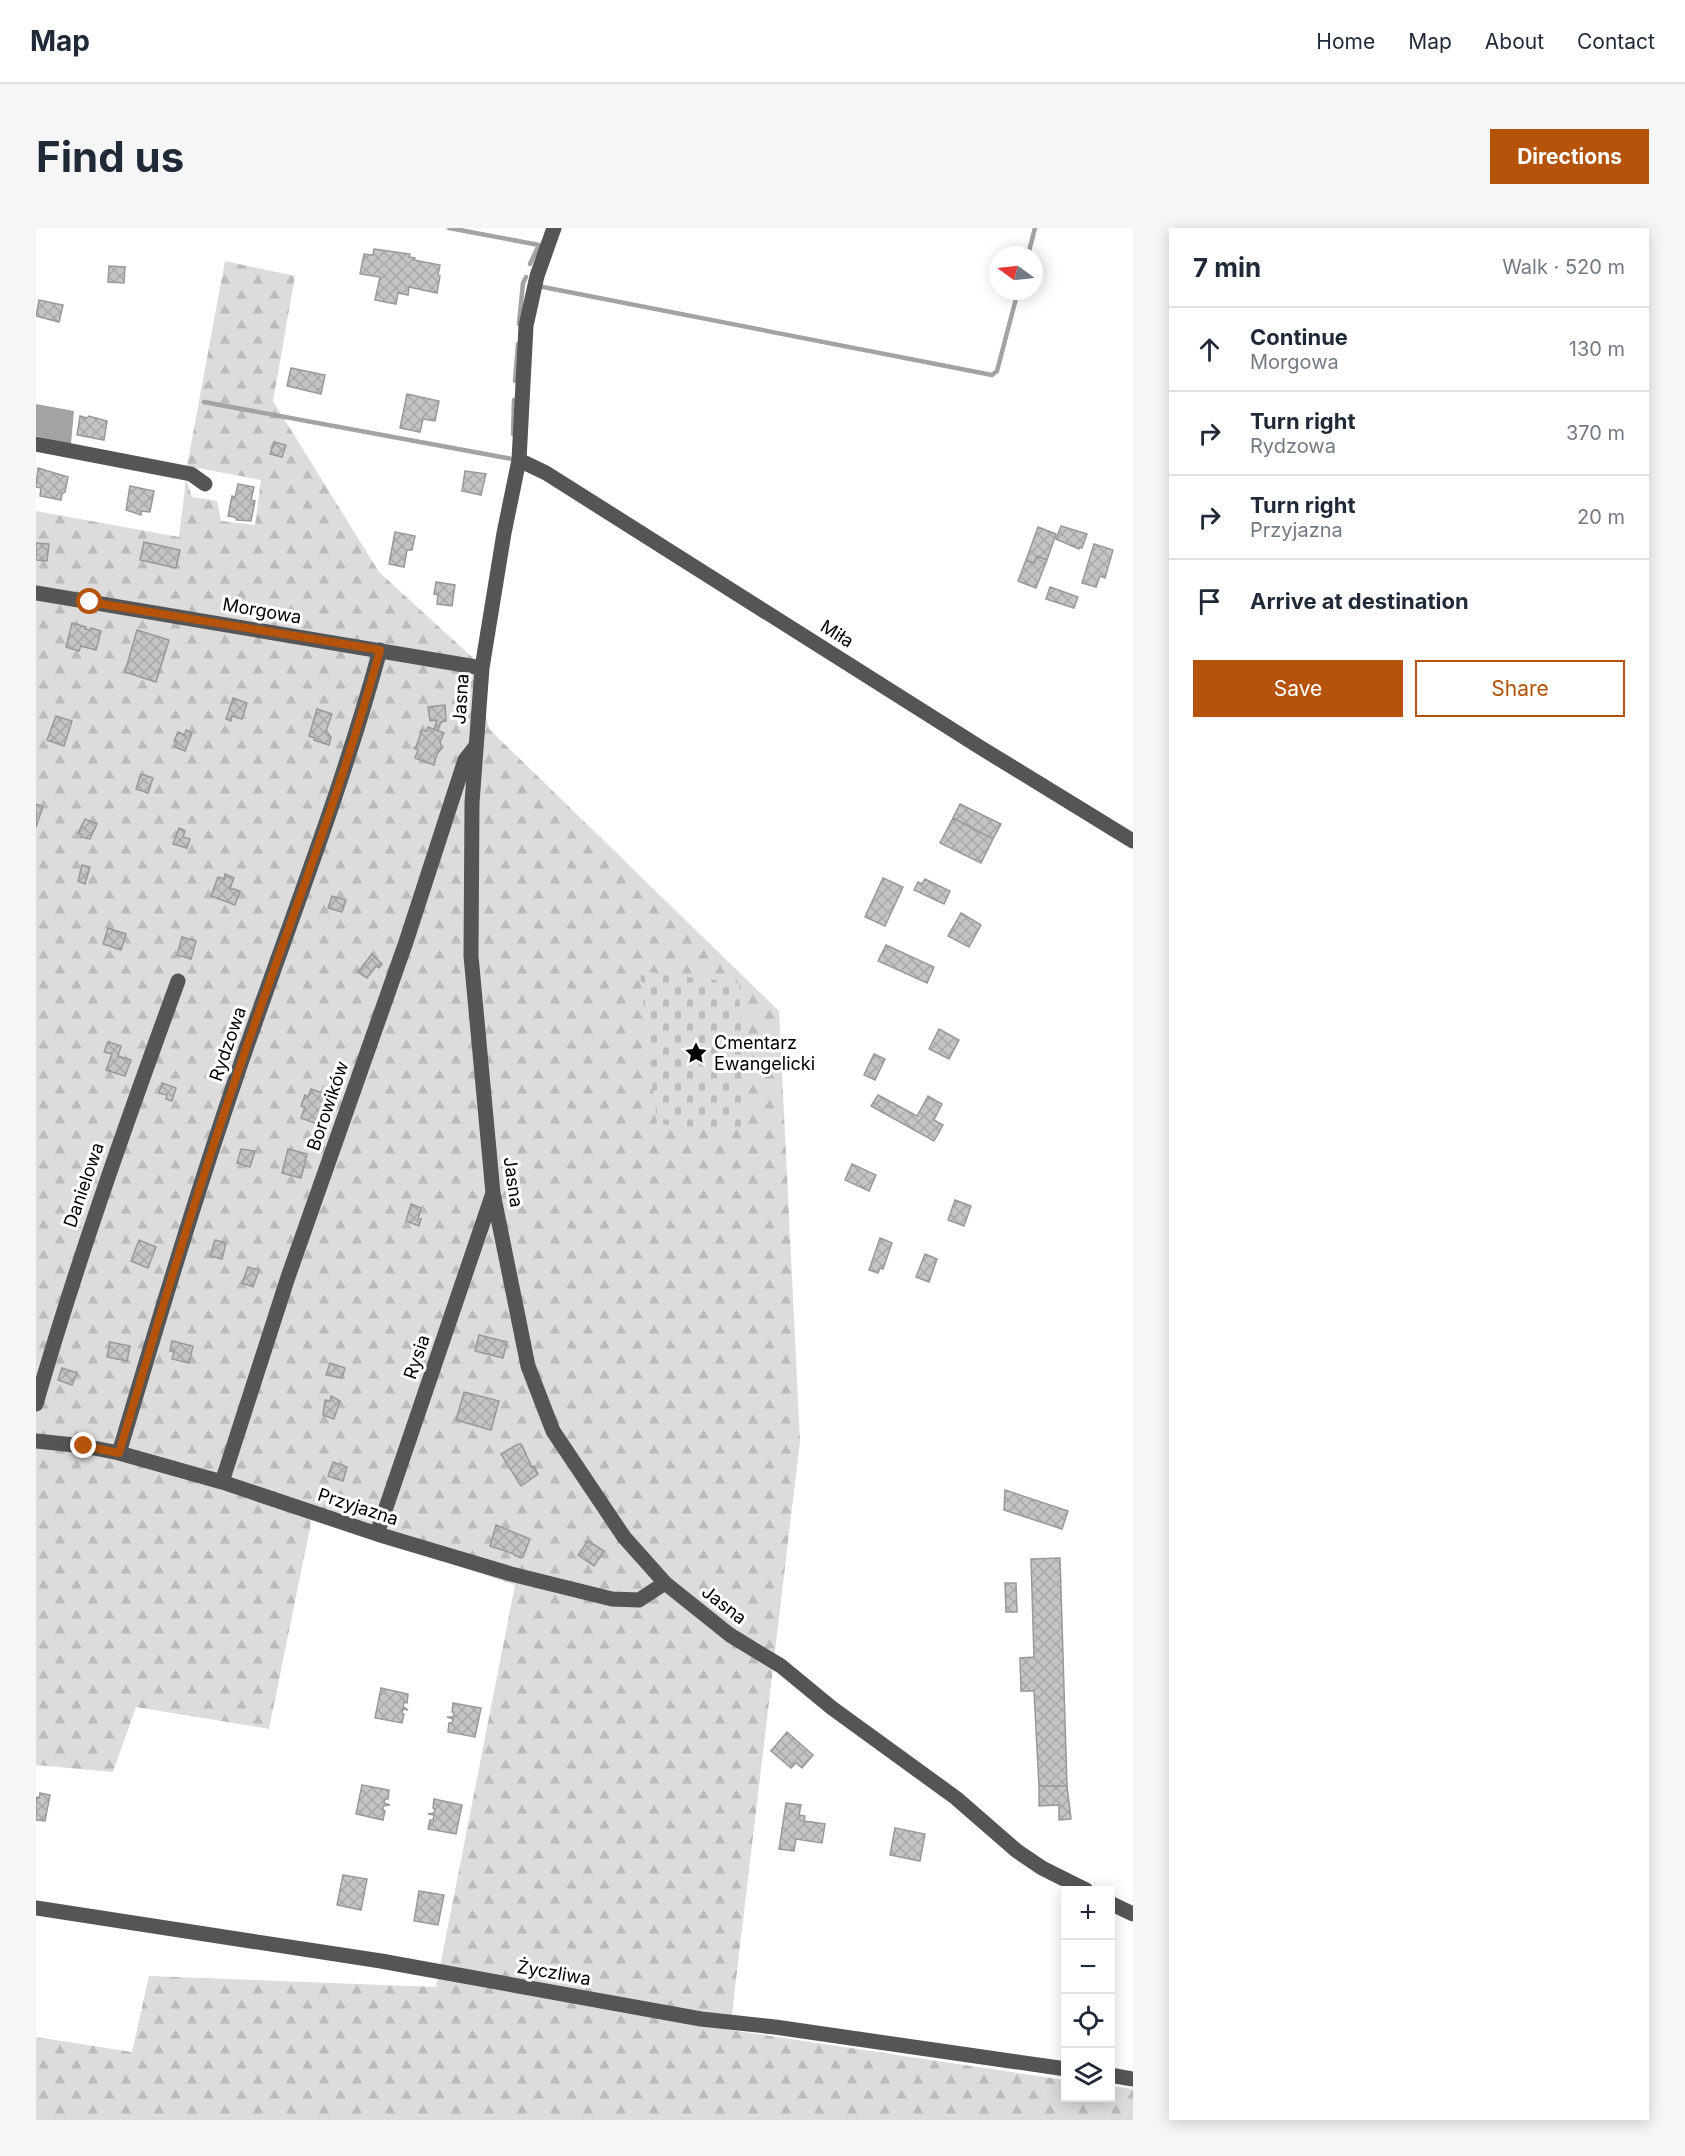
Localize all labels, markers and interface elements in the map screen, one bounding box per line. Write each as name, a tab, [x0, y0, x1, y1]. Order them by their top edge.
text: Map	[30, 24, 90, 58]
text: Home	[1316, 29, 1375, 54]
text: Map	[1408, 29, 1452, 54]
text: About	[1485, 29, 1544, 54]
text: Contact	[1577, 29, 1655, 54]
button: Directions	[1490, 129, 1649, 184]
text: Find us	[36, 131, 184, 182]
north arrow	[989, 246, 1043, 300]
text: 7 min	[1193, 252, 1261, 283]
text: Walk · 520 m	[1502, 255, 1625, 279]
text: Continue	[1250, 324, 1348, 350]
icon: ahead	[1193, 333, 1226, 366]
text: 130 m	[1569, 337, 1625, 361]
text: Morgowa	[1250, 350, 1339, 374]
text: Turn right	[1250, 408, 1356, 434]
icon: right	[1193, 417, 1226, 450]
text: 370 m	[1566, 421, 1625, 445]
text: Rydzowa	[1250, 434, 1336, 458]
text: Turn right	[1250, 492, 1356, 518]
icon: right	[1193, 501, 1226, 534]
text: 20 m	[1577, 505, 1625, 529]
text: Przyjazna	[1250, 518, 1343, 542]
icon: arrive	[1193, 585, 1226, 618]
route start	[76, 588, 102, 614]
text: Arrive at destination	[1250, 588, 1469, 614]
street label: Morgowa	[221, 593, 303, 628]
street label: Miła	[817, 615, 858, 652]
button: Save	[1193, 660, 1403, 717]
button: Share	[1415, 660, 1625, 717]
street label: Jasna	[448, 673, 473, 725]
street label: Rydzowa	[205, 1004, 250, 1084]
place label: Cmentarz Ewangelicki	[714, 1032, 815, 1074]
place icon: Cmentarz Ewangelicki	[683, 1040, 709, 1066]
street label: Borowików	[302, 1058, 353, 1153]
street label: Danielowa	[59, 1140, 108, 1230]
street label: Jasna	[500, 1155, 527, 1208]
street label: Rysia	[399, 1332, 434, 1382]
route end	[70, 1432, 96, 1458]
street label: Przyjazna	[315, 1484, 401, 1529]
street label: Jasna	[698, 1581, 751, 1628]
map controls	[1061, 1886, 1115, 2102]
button: +	[1061, 1886, 1115, 1940]
button: −	[1061, 1940, 1115, 1994]
street label: Życzliwa	[516, 1955, 593, 1989]
button: locate	[1061, 1994, 1115, 2048]
button: layers	[1061, 2048, 1115, 2102]

